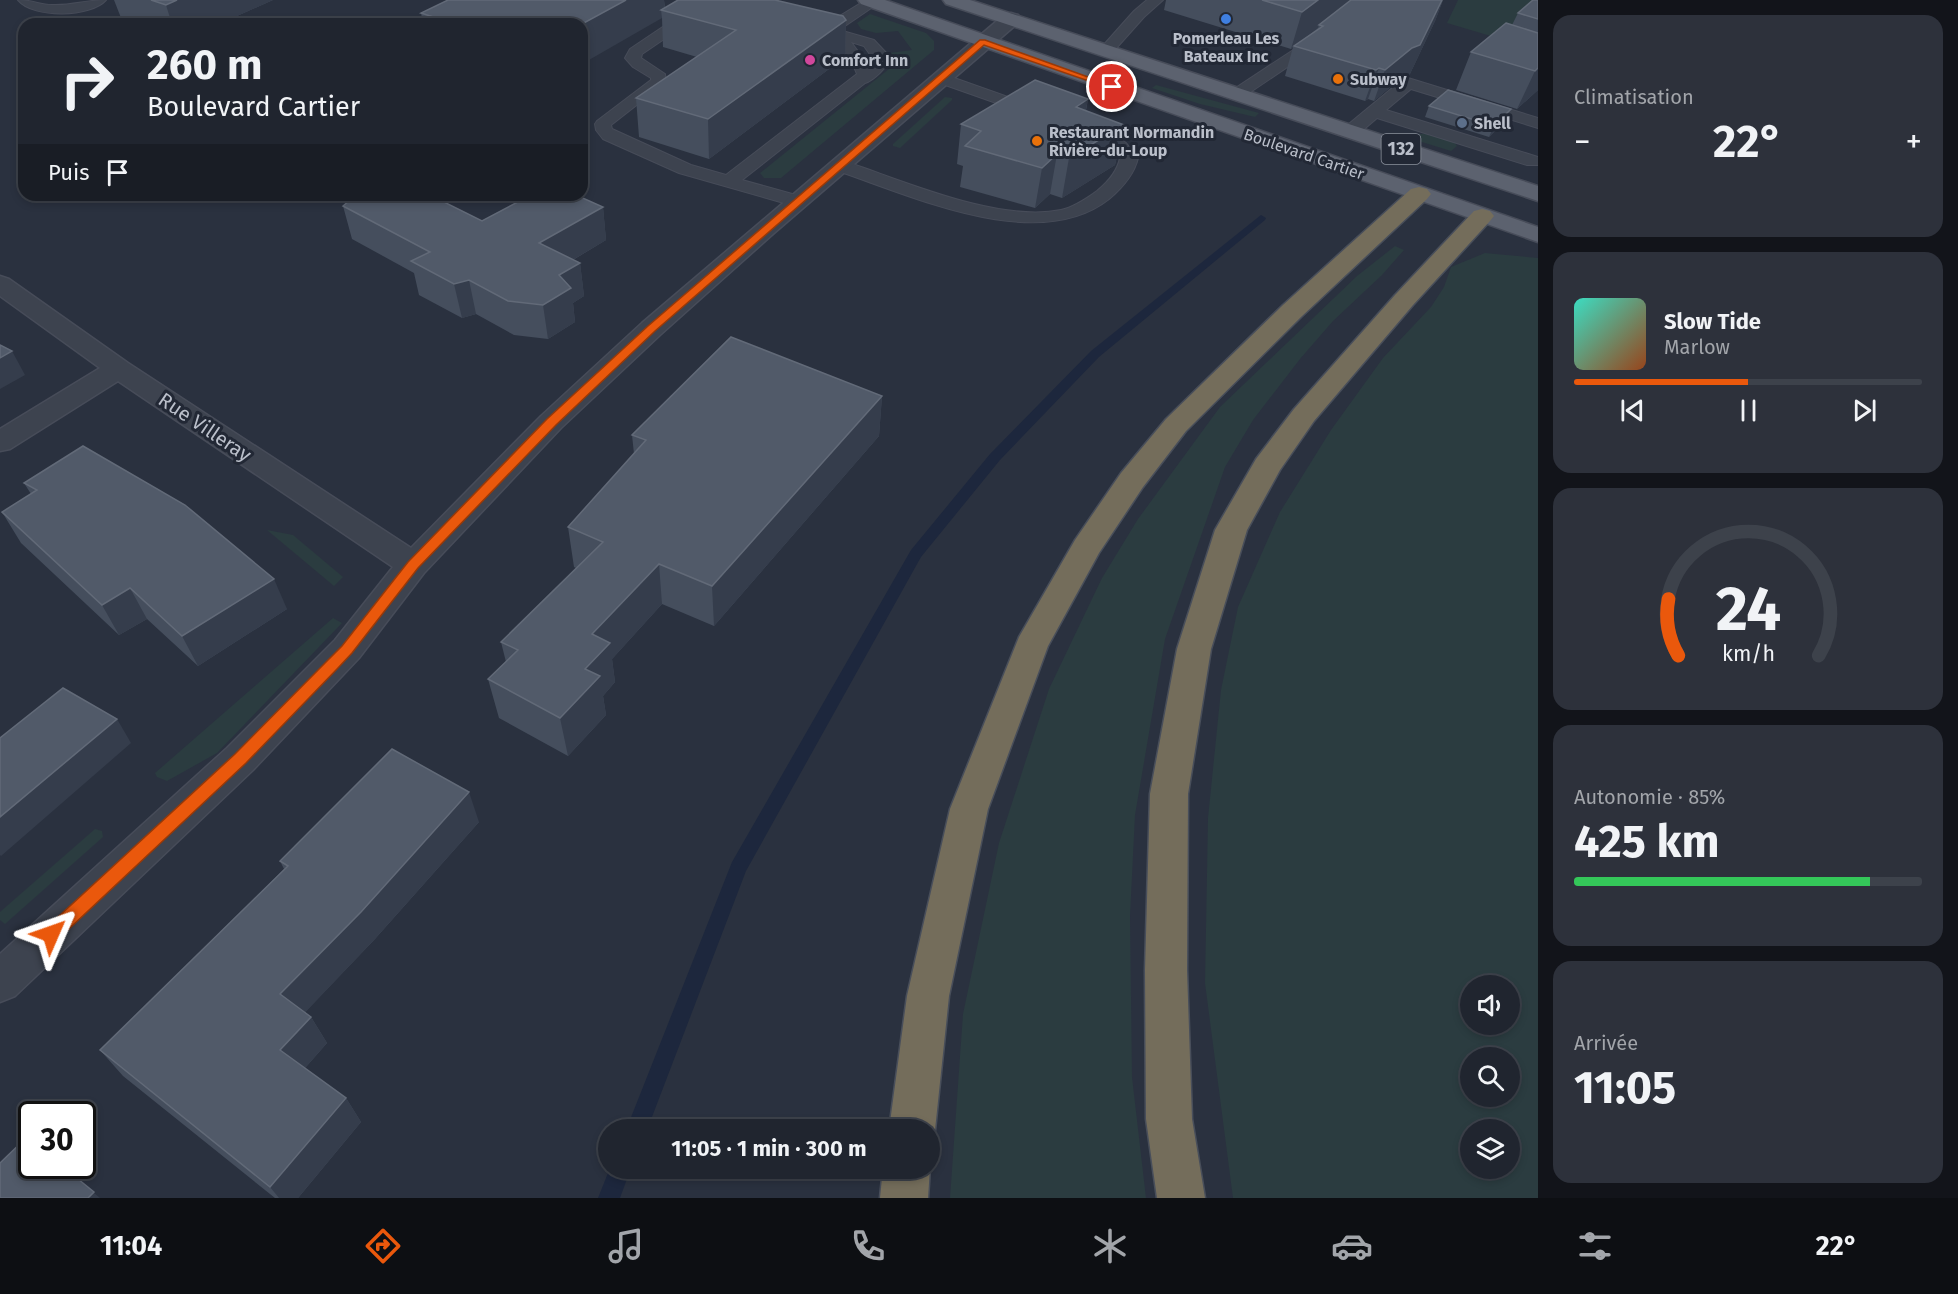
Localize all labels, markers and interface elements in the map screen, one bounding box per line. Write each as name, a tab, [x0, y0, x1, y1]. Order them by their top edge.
marker: Pomerleau Les Bateaux Inc	[1219, 12, 1233, 26]
place label: Pomerleau Les Bateaux Inc	[1173, 29, 1280, 66]
text: 260 m	[147, 40, 262, 90]
icon: right	[48, 42, 126, 120]
place label: Comfort Inn	[822, 51, 908, 70]
marker: Comfort Inn	[803, 53, 817, 67]
pin	[1086, 61, 1137, 112]
icon: arrive	[1095, 70, 1128, 103]
place label: Subway	[1350, 70, 1407, 89]
marker: Subway	[1331, 72, 1345, 86]
text: Climatisation	[1574, 85, 1694, 109]
text: Boulevard Cartier	[147, 91, 360, 123]
place label: Shell	[1474, 114, 1511, 133]
text: 22°	[1713, 115, 1783, 169]
marker: Shell	[1455, 116, 1469, 130]
text: −	[1574, 122, 1591, 162]
text: +	[1906, 122, 1922, 162]
place label: Restaurant Normandin Rivière-du-Loup	[1049, 123, 1214, 160]
street label: Boulevard Cartier	[1241, 124, 1368, 184]
marker: Restaurant Normandin Rivière-du-Loup	[1030, 134, 1044, 148]
road number: 132	[1382, 134, 1420, 164]
icon: arrive	[101, 156, 134, 189]
text: Puis	[48, 159, 89, 186]
text: Slow Tide	[1664, 308, 1761, 335]
text: Marlow	[1664, 335, 1730, 359]
street label: Rue Villeray	[154, 387, 256, 467]
icon: previous	[1616, 394, 1649, 427]
icon: pause	[1732, 394, 1765, 427]
icon: next	[1848, 394, 1881, 427]
text: 24	[1715, 572, 1781, 647]
text: km/h	[1721, 641, 1775, 667]
text: Autonomie · 85%	[1574, 785, 1725, 809]
text: 425 km	[1574, 815, 1719, 869]
position arrow	[19, 902, 83, 966]
map controls	[1460, 975, 1520, 1179]
button: sound	[1460, 975, 1520, 1035]
text: Arrivée	[1574, 1031, 1638, 1055]
button: search	[1460, 1047, 1520, 1107]
text: 11:05	[1574, 1061, 1676, 1115]
speed limit sign: 30	[18, 1101, 96, 1179]
button: layers	[1460, 1119, 1520, 1179]
text: 11:05 · 1 min · 300 m	[671, 1135, 867, 1162]
icon: directions	[362, 1225, 404, 1267]
icon: music	[605, 1225, 647, 1267]
icon: phone	[847, 1225, 889, 1267]
icon: climate	[1089, 1225, 1131, 1267]
icon: car	[1331, 1225, 1373, 1267]
icon: filters	[1574, 1225, 1616, 1267]
text: 11:04	[100, 1230, 162, 1262]
text: 22°	[1816, 1230, 1858, 1262]

